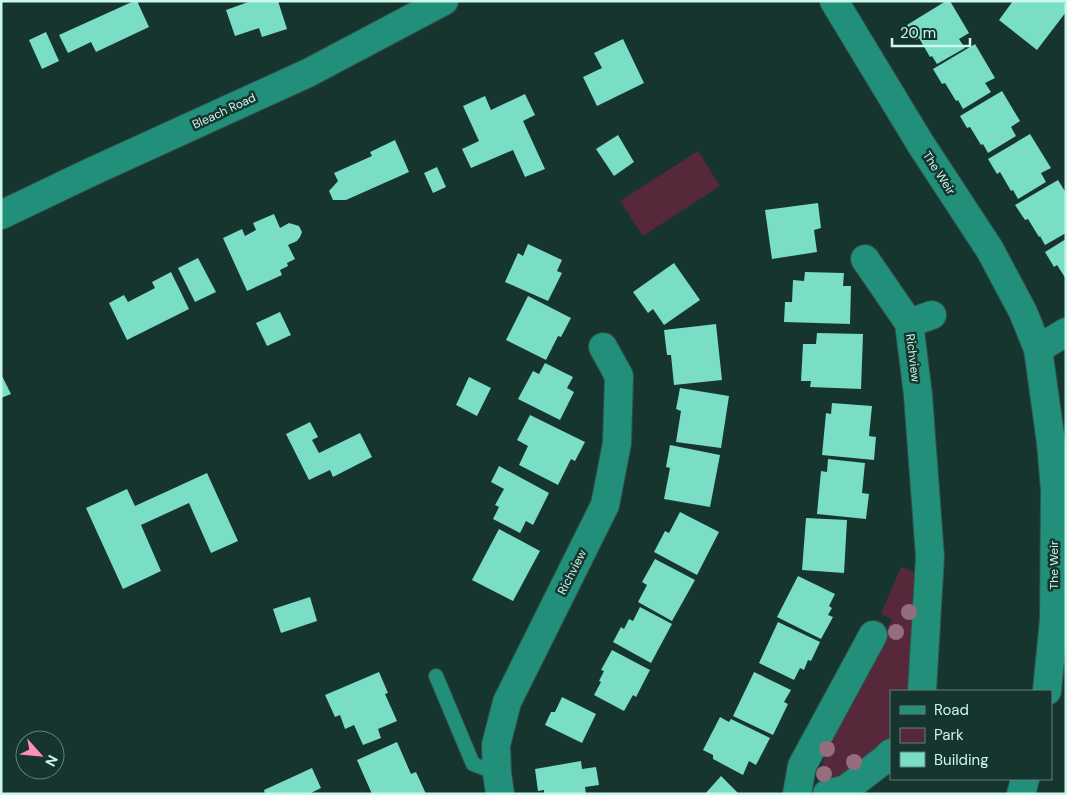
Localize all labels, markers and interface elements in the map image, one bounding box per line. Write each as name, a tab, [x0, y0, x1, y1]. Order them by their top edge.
scale bar	[892, 15, 970, 47]
text: 20 m	[900, 23, 936, 43]
street label: Bleach Road	[190, 89, 258, 133]
street label: The Weir	[919, 148, 959, 198]
street label: Richview	[902, 333, 924, 383]
street label: The Weir	[1046, 540, 1062, 589]
street label: Richview	[554, 547, 590, 597]
legend	[890, 690, 1052, 780]
text: Road	[934, 700, 969, 720]
text: Park	[934, 725, 964, 745]
north arrow	[15, 730, 65, 780]
text: Building	[934, 750, 989, 770]
text: N	[41, 752, 62, 770]

